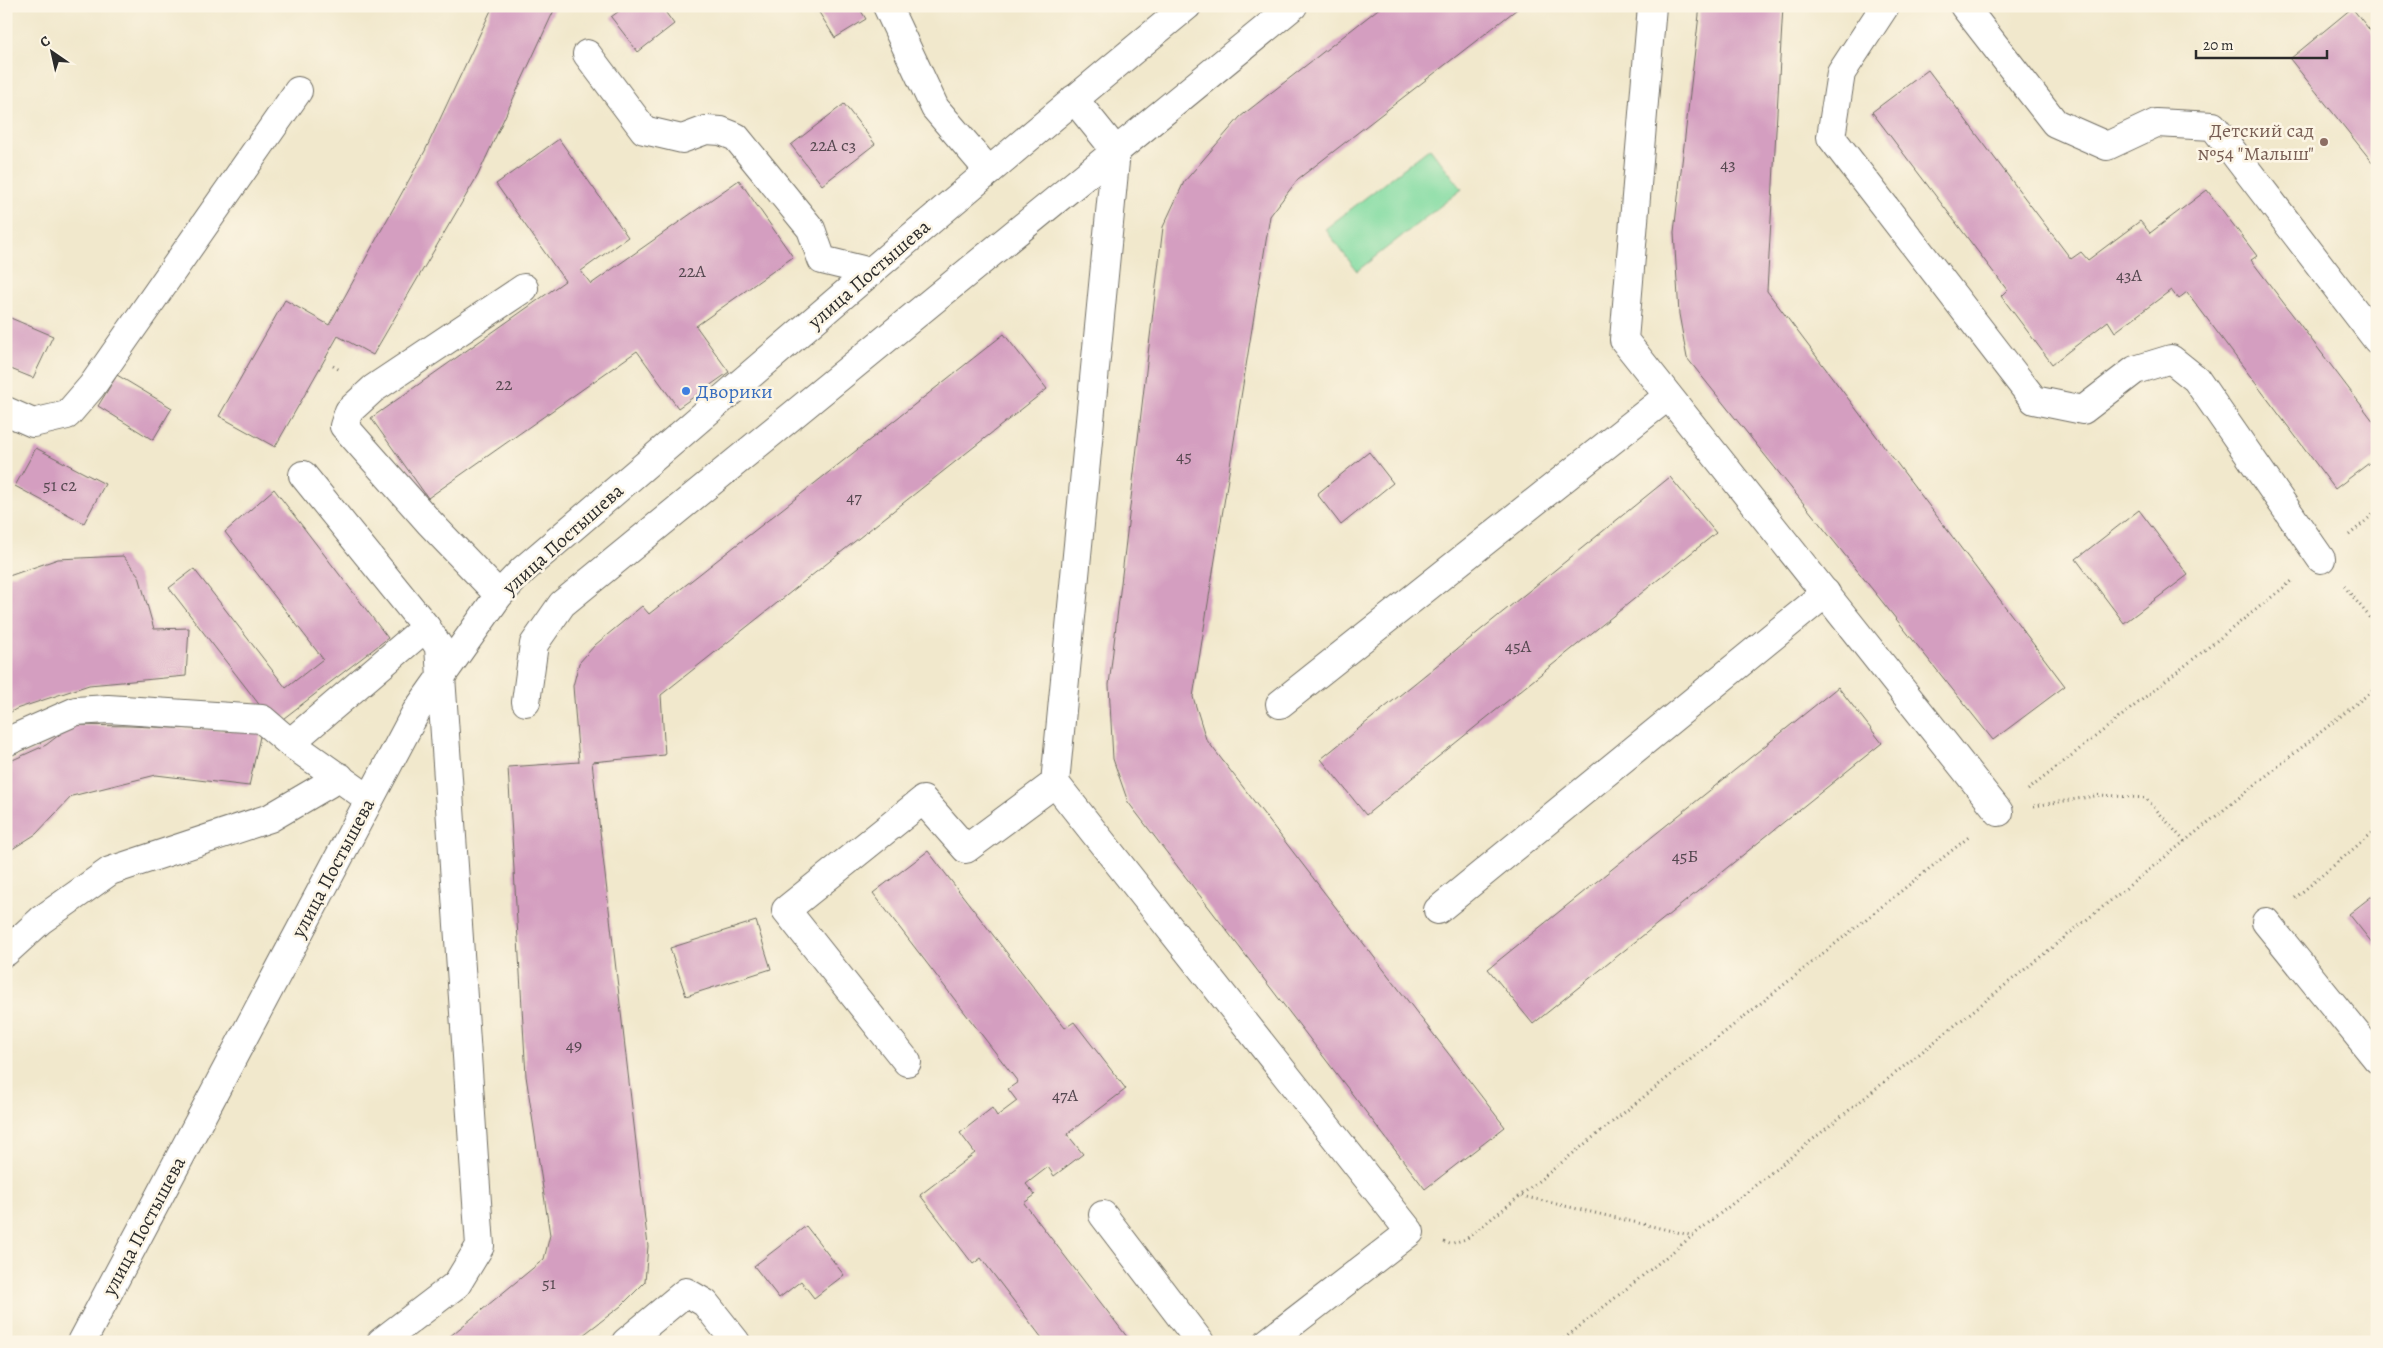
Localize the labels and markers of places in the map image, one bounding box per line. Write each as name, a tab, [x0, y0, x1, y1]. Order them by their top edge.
place label: Детский сад №54 "Малыш"	[2197, 117, 2314, 167]
marker: Детский сад №54 "Малыш"	[2318, 136, 2330, 148]
place label: Дворики	[696, 378, 773, 405]
marker: Дворики	[680, 385, 692, 397]

